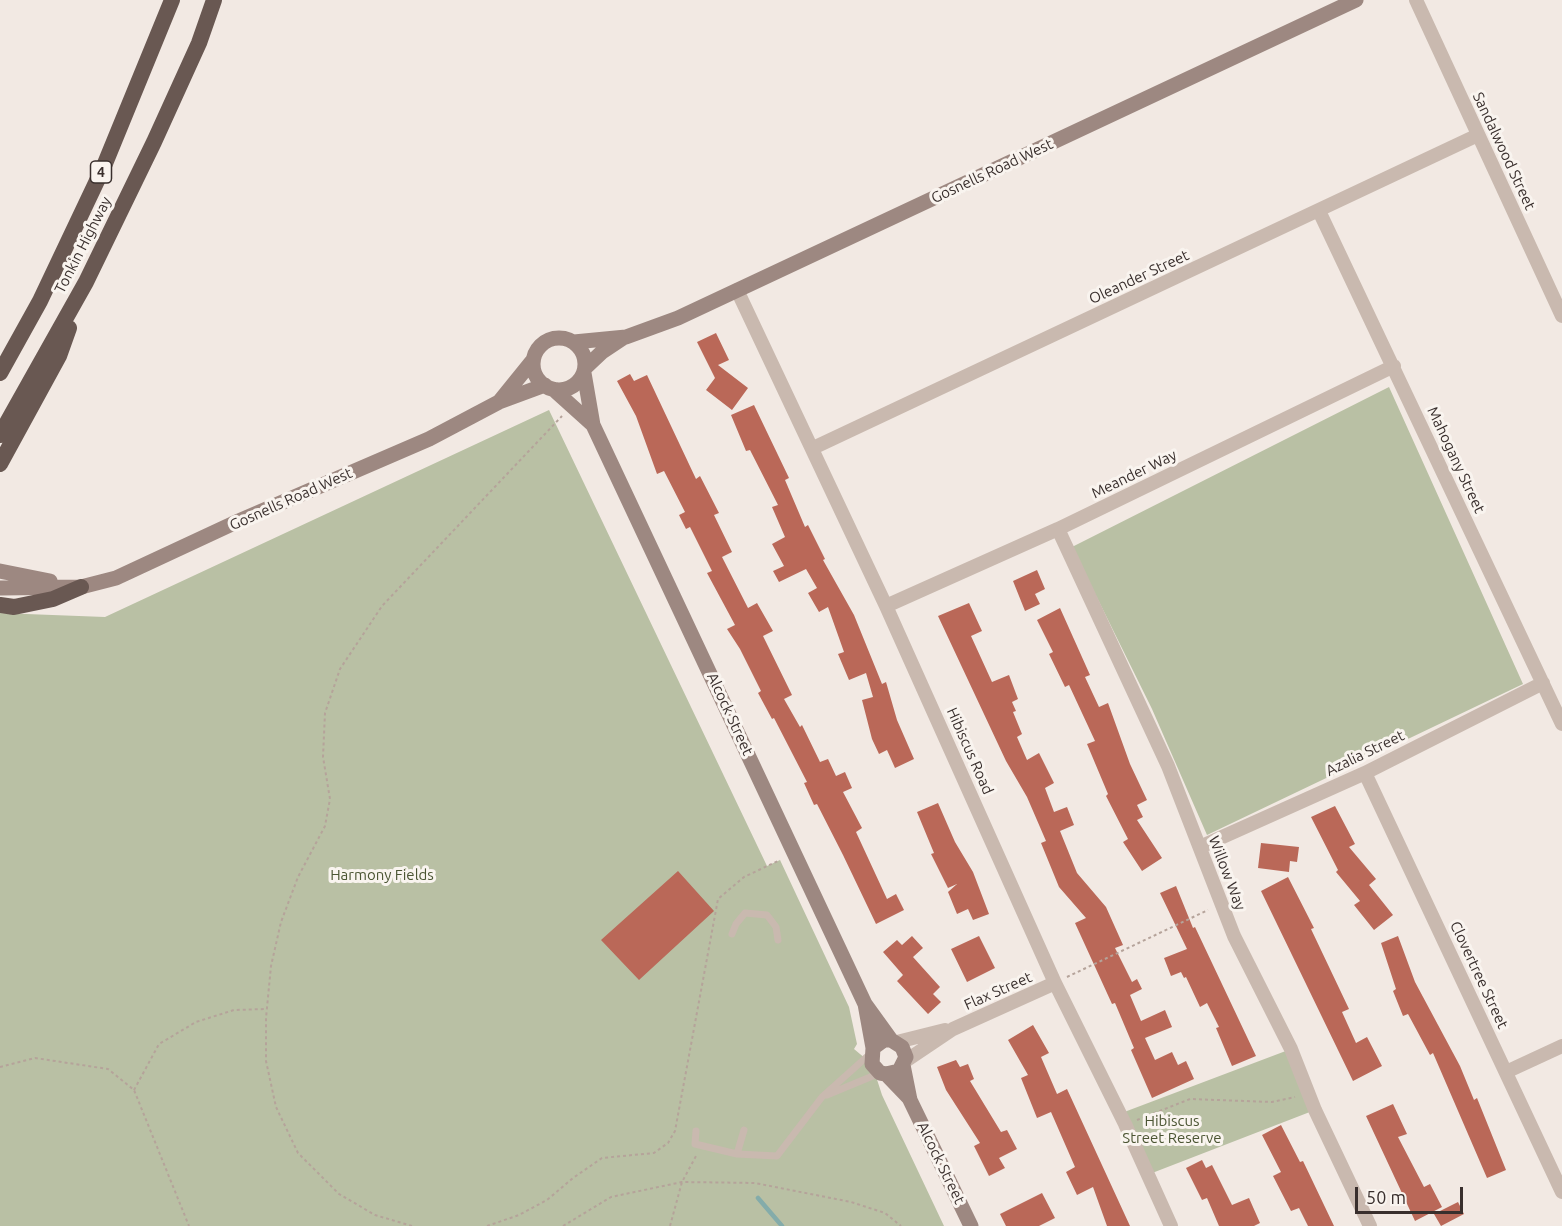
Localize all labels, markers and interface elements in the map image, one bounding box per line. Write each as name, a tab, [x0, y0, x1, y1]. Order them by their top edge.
street label: Sandalwood Street	[1469, 89, 1539, 213]
street label: Gosnells Road West	[928, 135, 1056, 207]
road number: 4	[90, 161, 112, 183]
street label: Tonkin Highway	[51, 194, 115, 296]
street label: Oleander Street	[1086, 246, 1192, 308]
street label: Mahogany Street	[1423, 404, 1489, 516]
street label: Meander Way	[1089, 446, 1179, 502]
street label: Gosnells Road West	[227, 464, 355, 534]
street label: Alcock Street	[703, 670, 757, 758]
street label: Hibiscus Road	[943, 705, 997, 797]
street label: Azalia Street	[1323, 726, 1407, 780]
street label: Willow Way	[1205, 833, 1249, 913]
park label: Harmony Fields	[330, 866, 434, 884]
street label: Clovertree Street	[1446, 918, 1512, 1032]
street label: Flax Street	[961, 968, 1035, 1014]
park label: Hibiscus Street Reserve	[1122, 1112, 1222, 1147]
street label: Alcock Street	[913, 1119, 969, 1207]
scale bar	[1358, 1175, 1466, 1213]
text: 50 m	[1366, 1187, 1406, 1207]

